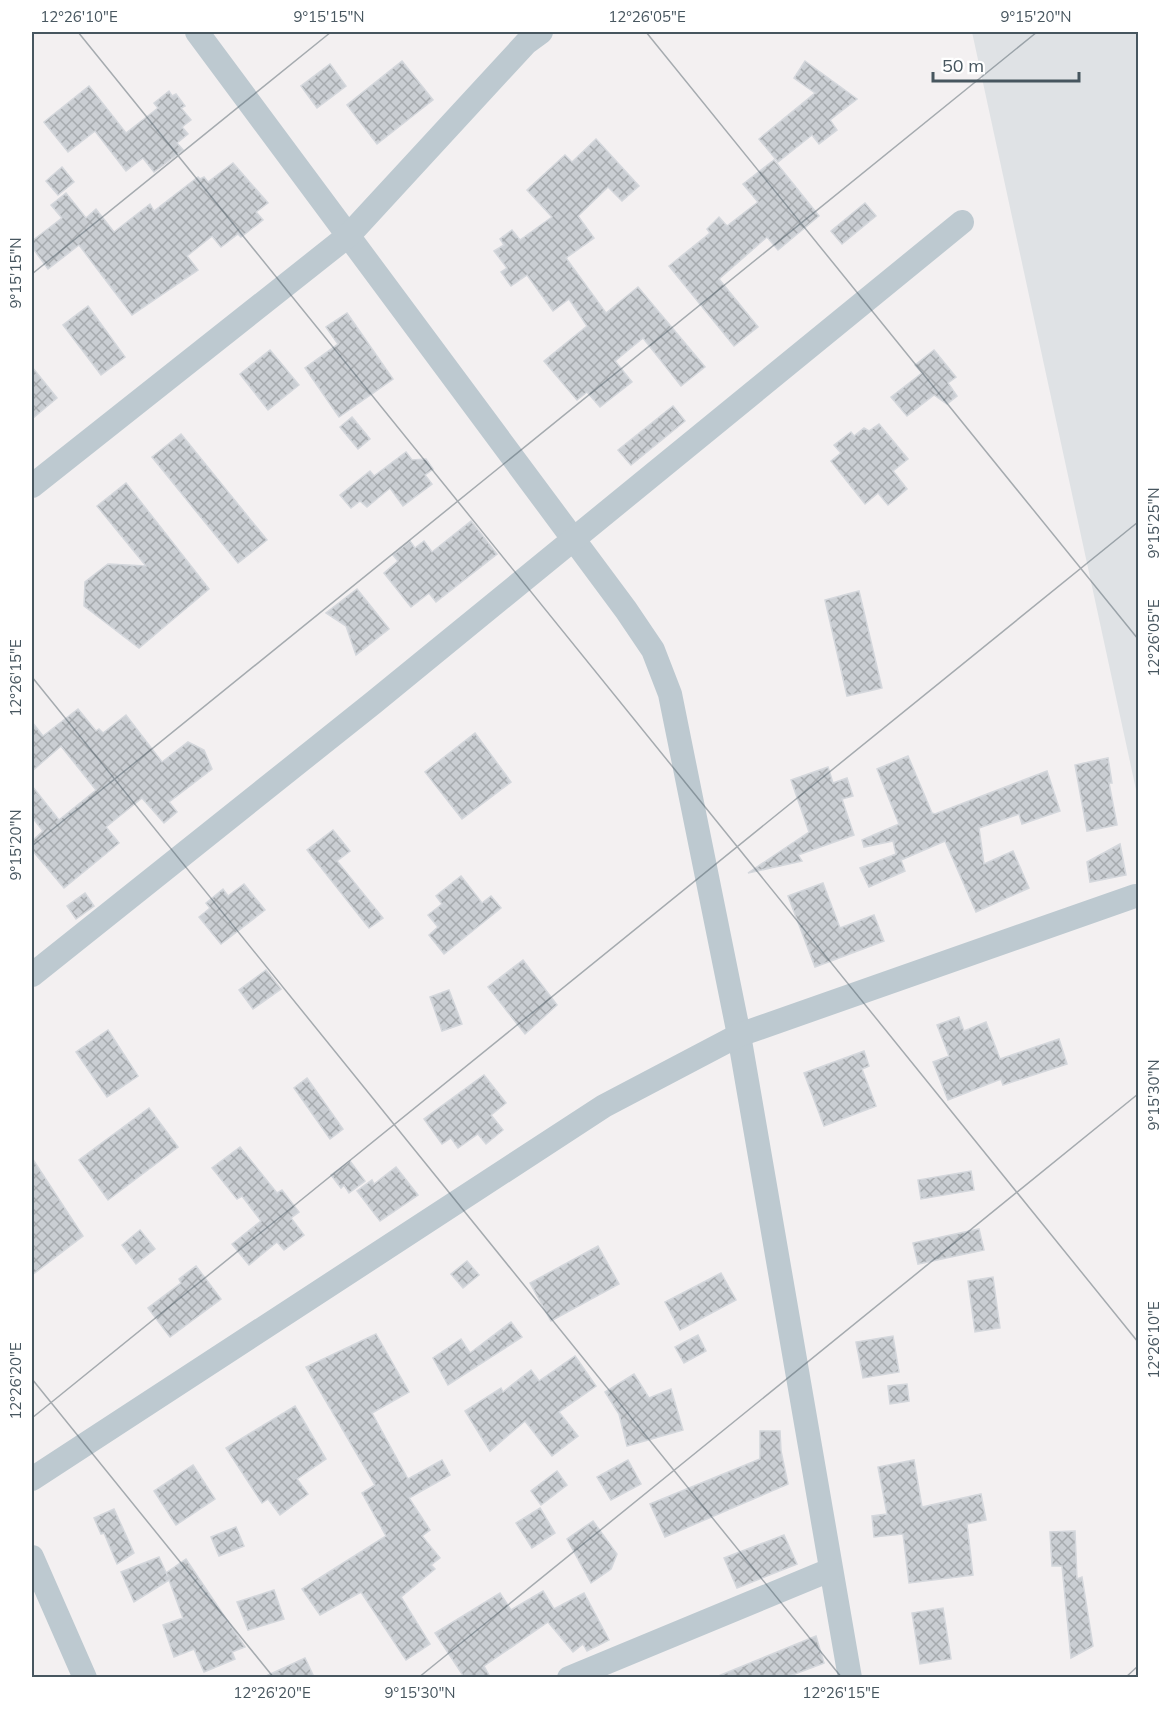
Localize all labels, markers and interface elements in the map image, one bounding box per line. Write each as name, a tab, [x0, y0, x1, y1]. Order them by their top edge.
text: 12°26'10"E	[40, 7, 118, 26]
text: 9°15'15"N	[294, 7, 364, 26]
text: 12°26'05"E	[608, 7, 686, 26]
text: 9°15'20"N	[1001, 7, 1071, 26]
scale bar	[933, 45, 1078, 83]
text: 50 m	[942, 54, 984, 77]
text: 9°15'15"N	[6, 238, 25, 308]
text: 9°15'25"N	[1144, 488, 1163, 558]
text: 12°26'05"E	[1144, 599, 1163, 677]
text: 12°26'15"E	[6, 639, 25, 717]
text: 9°15'20"N	[6, 810, 25, 880]
text: 9°15'30"N	[1144, 1060, 1163, 1130]
text: 12°26'10"E	[1144, 1301, 1163, 1379]
text: 12°26'20"E	[6, 1342, 25, 1420]
text: 12°26'20"E	[233, 1683, 311, 1702]
text: 9°15'30"N	[385, 1683, 455, 1702]
text: 12°26'15"E	[802, 1683, 880, 1702]

